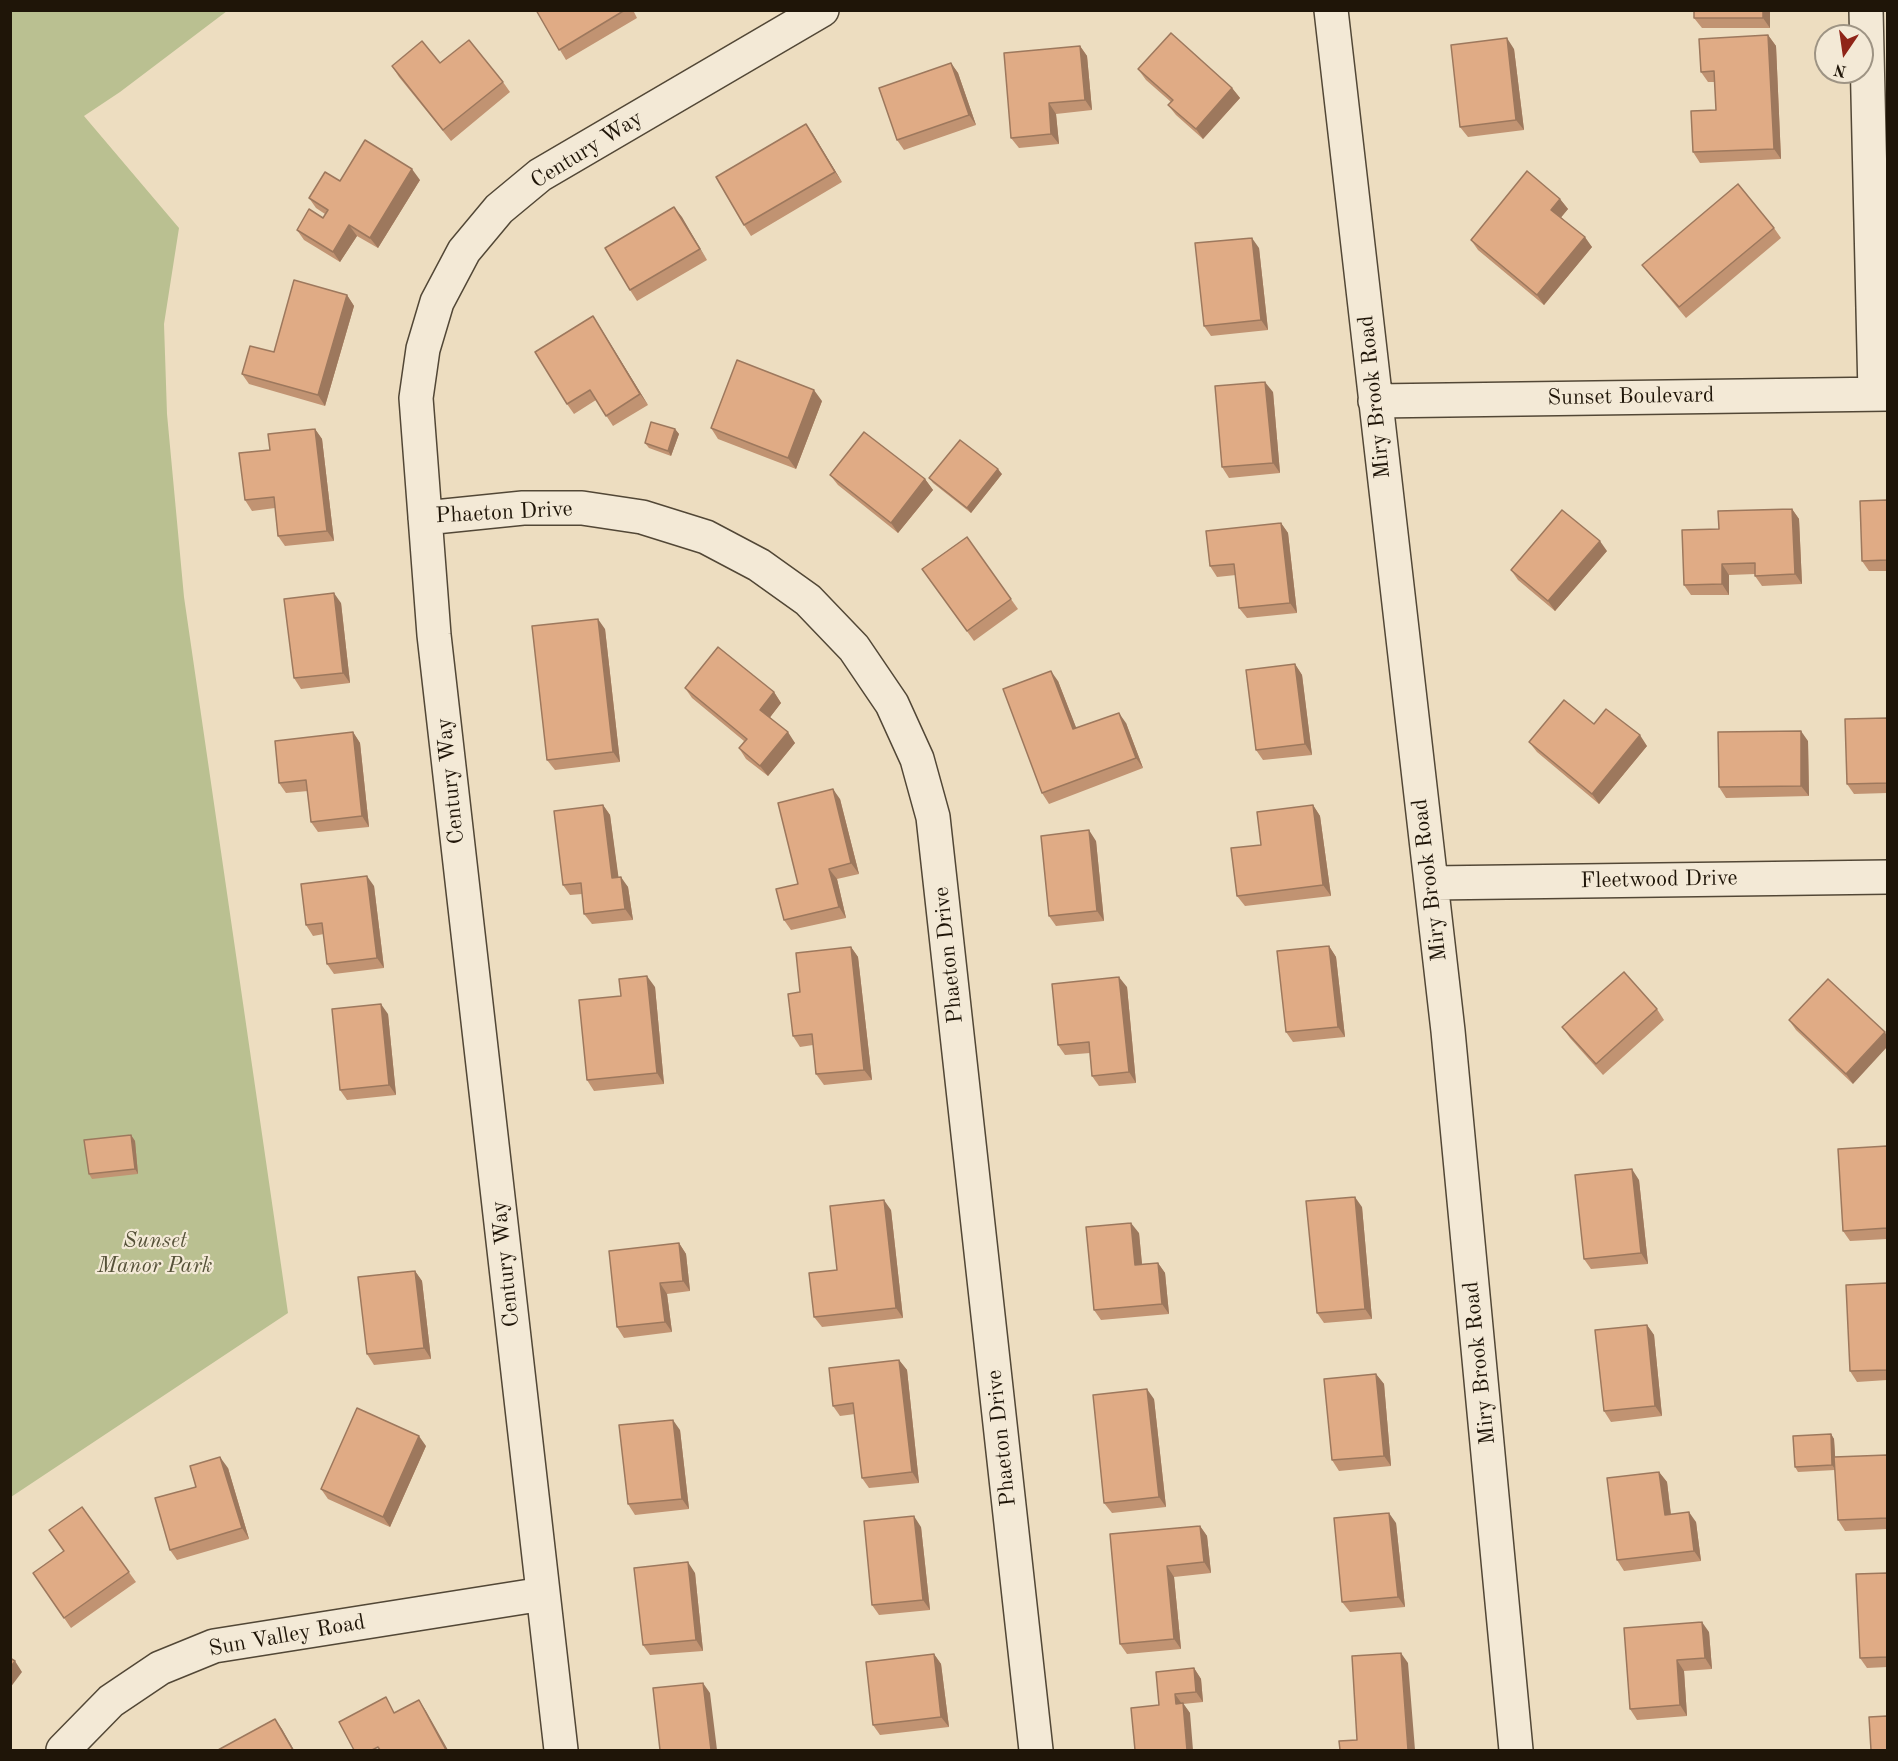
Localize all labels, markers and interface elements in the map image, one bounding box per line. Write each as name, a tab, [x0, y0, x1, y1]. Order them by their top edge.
north arrow	[1814, 24, 1874, 84]
text: N	[1833, 60, 1848, 79]
street label: Century Way	[526, 105, 648, 195]
street label: Miry Brook Road	[1353, 314, 1397, 480]
street label: Sunset Boulevard	[1547, 382, 1715, 412]
street label: Phaeton Drive	[435, 496, 573, 530]
street label: Century Way	[431, 716, 471, 846]
street label: Miry Brook Road	[1407, 797, 1453, 963]
street label: Fleetwood Drive	[1580, 865, 1738, 895]
street label: Phaeton Drive	[929, 885, 969, 1025]
street label: Century Way	[486, 1199, 526, 1329]
park label: Sunset Manor Park	[97, 1228, 213, 1280]
street label: Miry Brook Road	[1458, 1280, 1502, 1446]
street label: Phaeton Drive	[982, 1368, 1022, 1508]
street label: Sun Valley Road	[207, 1609, 367, 1663]

